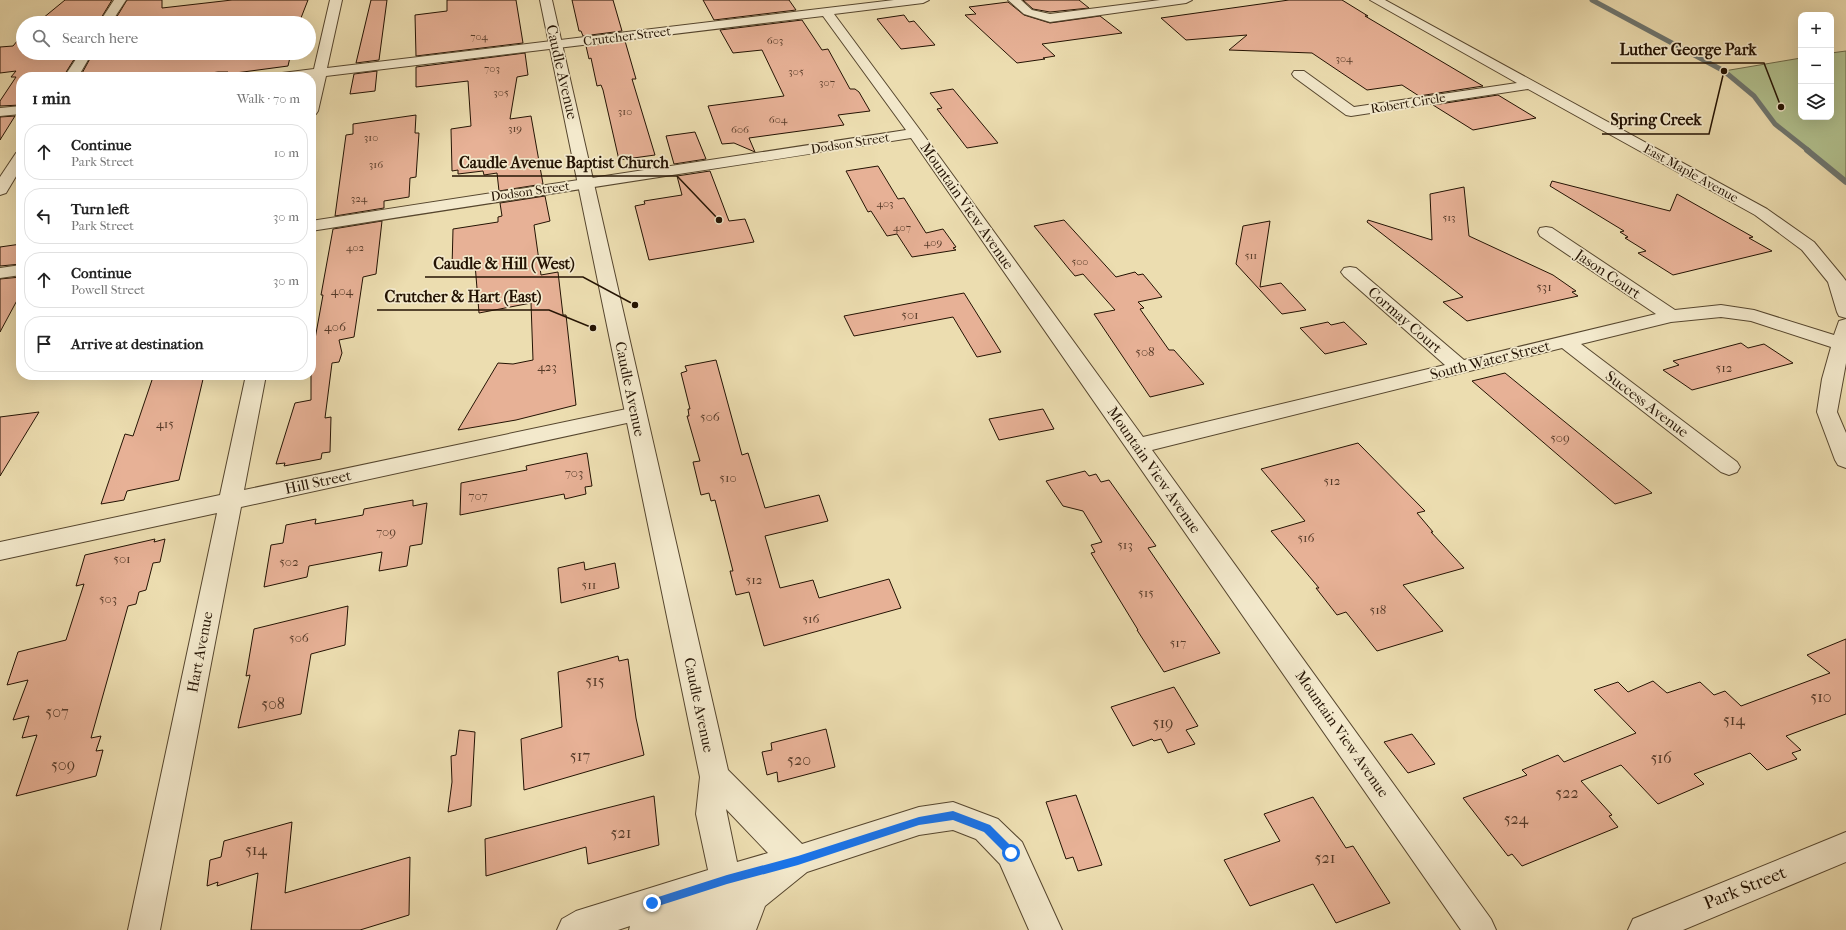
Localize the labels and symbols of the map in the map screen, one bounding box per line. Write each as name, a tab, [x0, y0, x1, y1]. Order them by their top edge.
street label: Caudle Avenue	[542, 23, 582, 122]
street label: Crutcher Street	[582, 23, 672, 49]
house number: 704	[470, 30, 488, 43]
house number: 603	[767, 34, 783, 47]
callout: Luther George Park	[1611, 35, 1764, 63]
text: Luther George Park	[1619, 40, 1757, 60]
house number: 304	[1336, 52, 1353, 65]
house number: 703	[484, 62, 500, 75]
house number: 305	[788, 65, 804, 78]
house number: 307	[819, 76, 835, 89]
house number: 305	[493, 86, 509, 99]
street label: Robert Circle	[1369, 90, 1447, 116]
house number: 310	[618, 105, 632, 118]
callout: Spring Creek	[1602, 106, 1709, 134]
text: Spring Creek	[1610, 110, 1702, 130]
house number: 604	[769, 113, 788, 126]
house number: 319	[508, 122, 522, 135]
house number: 606	[731, 123, 749, 136]
street label: Dodson Street	[810, 129, 891, 157]
house number: 310	[364, 131, 378, 144]
street label: Mountain View Avenue	[916, 139, 1018, 273]
street label: East Maple Avenue	[1641, 141, 1741, 205]
callout: Caudle Avenue Baptist Church	[452, 148, 677, 176]
text: Caudle Avenue Baptist Church	[459, 153, 670, 173]
house number: 316	[369, 158, 383, 171]
street label: Dodson Street	[490, 178, 571, 204]
house number: 324	[351, 192, 368, 205]
house number: 403	[876, 197, 894, 210]
house number: 513	[1442, 211, 1456, 224]
house number: 407	[893, 221, 911, 234]
house number: 409	[924, 236, 942, 249]
house number: 402	[346, 241, 364, 254]
street label: Jason Court	[1571, 245, 1645, 303]
callout: Caudle & Hill (West)	[425, 249, 583, 277]
house number: 511	[1245, 249, 1257, 262]
text: Caudle & Hill (West)	[433, 254, 575, 274]
house number: 500	[1072, 255, 1088, 268]
house number: 531	[1536, 279, 1552, 294]
callout: Crutcher & Hart (East)	[377, 282, 549, 310]
house number: 404	[331, 283, 354, 298]
street label: Cormay Court	[1364, 283, 1446, 357]
text: Crutcher & Hart (East)	[385, 287, 541, 307]
house number: 501	[901, 307, 919, 322]
house number: 406	[324, 319, 347, 334]
street label: South Water Street	[1428, 336, 1553, 384]
street label: Caudle Avenue	[611, 340, 649, 439]
house number: 508	[1135, 344, 1155, 359]
house number: 423	[537, 359, 557, 374]
house number: 512	[1716, 360, 1733, 375]
street label: Success Avenue	[1602, 367, 1693, 441]
street label: Mountain View Avenue	[1103, 403, 1205, 537]
house number: 506	[700, 409, 721, 424]
house number: 415	[156, 416, 174, 431]
house number: 509	[1550, 430, 1570, 445]
house number: 703	[565, 465, 583, 480]
street label: Hill Street	[283, 466, 353, 498]
house number: 510	[719, 470, 737, 485]
house number: 512	[1324, 473, 1341, 488]
house number: 707	[468, 488, 488, 503]
house number: 709	[376, 524, 396, 539]
house number: 516	[1297, 530, 1316, 545]
house number: 513	[1117, 537, 1133, 552]
house number: 501	[113, 551, 131, 566]
house number: 502	[279, 554, 299, 569]
house number: 512	[746, 572, 763, 587]
house number: 511	[582, 577, 596, 592]
house number: 515	[1138, 585, 1154, 600]
house number: 503	[99, 591, 117, 606]
house number: 518	[1370, 602, 1386, 617]
street label: Hart Avenue	[183, 609, 217, 694]
house number: 516	[802, 611, 821, 626]
house number: 506	[289, 630, 310, 645]
house number: 517	[1170, 635, 1186, 650]
street label: Caudle Avenue	[680, 656, 718, 755]
street label: Mountain View Avenue	[1291, 667, 1393, 801]
house number: 515	[585, 671, 605, 690]
house number: 510	[1810, 687, 1832, 706]
house number: 508	[261, 694, 285, 713]
house number: 507	[45, 702, 69, 721]
house number: 514	[1723, 710, 1746, 729]
house number: 519	[1152, 713, 1174, 732]
house number: 517	[570, 746, 590, 765]
house number: 516	[1650, 748, 1672, 767]
house number: 520	[787, 750, 811, 769]
house number: 509	[51, 755, 75, 774]
house number: 522	[1555, 783, 1579, 802]
house number: 524	[1504, 809, 1529, 828]
house number: 521	[611, 823, 631, 842]
house number: 514	[245, 840, 268, 859]
route start	[1002, 844, 1020, 862]
house number: 521	[1315, 848, 1335, 867]
street label: Park Street	[1701, 862, 1790, 914]
route end	[643, 894, 661, 912]

